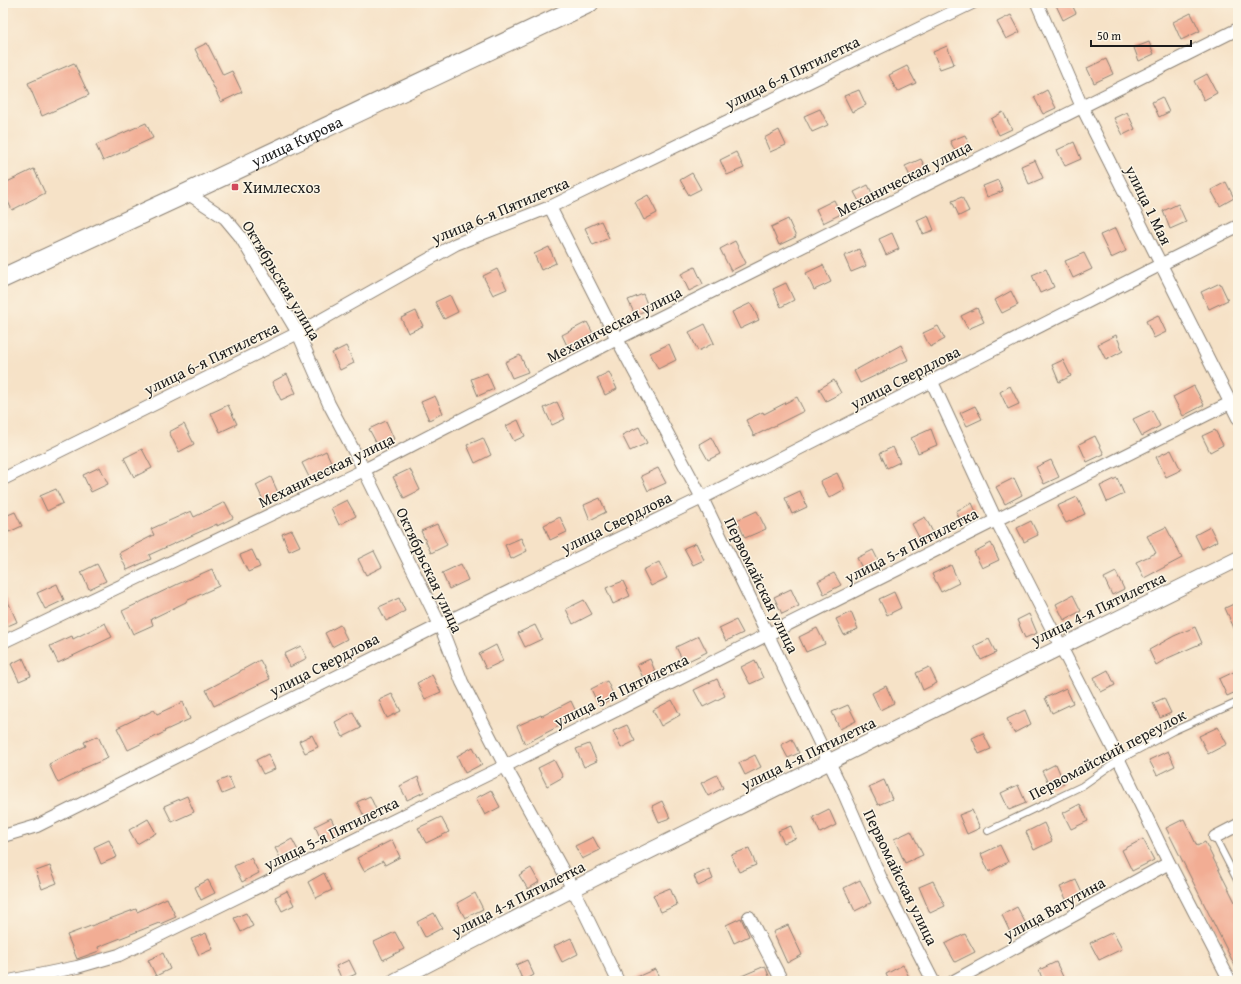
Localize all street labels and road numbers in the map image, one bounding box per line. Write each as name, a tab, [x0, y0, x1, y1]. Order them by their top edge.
street label: улица 6-я Пятилетка	[720, 29, 864, 115]
street label: улица Кирова	[246, 109, 347, 173]
street label: Механическая улица	[832, 133, 976, 222]
street label: улица 1 Мая	[1119, 160, 1179, 249]
street label: улица 6-я Пятилетка	[427, 170, 573, 250]
street label: Октябрьская улица	[237, 215, 328, 345]
street label: Механическая улица	[542, 279, 686, 368]
street label: улица 6-я Пятилетка	[139, 315, 283, 401]
street label: улица Свердлова	[845, 339, 964, 415]
street label: Механическая улица	[254, 426, 398, 513]
street label: улица Свердлова	[556, 485, 676, 560]
street label: улица 5-я Пятилетка	[839, 501, 982, 590]
street label: Октябрьская улица	[390, 503, 470, 637]
street label: Первомайская улица	[719, 513, 806, 658]
street label: улица 4-я Пятилетка	[1026, 565, 1170, 651]
street label: улица Свердлова	[264, 626, 383, 702]
street label: улица 5-я Пятилетка	[549, 647, 693, 733]
street label: Первомайский переулок	[1024, 702, 1191, 806]
street label: улица 4-я Пятилетка	[736, 710, 880, 796]
street label: улица 5-я Пятилетка	[259, 790, 403, 876]
street label: Первомайская улица	[858, 805, 945, 950]
street label: улица 4-я Пятилетка	[446, 854, 589, 943]
street label: улица Ватутина	[998, 870, 1110, 946]

